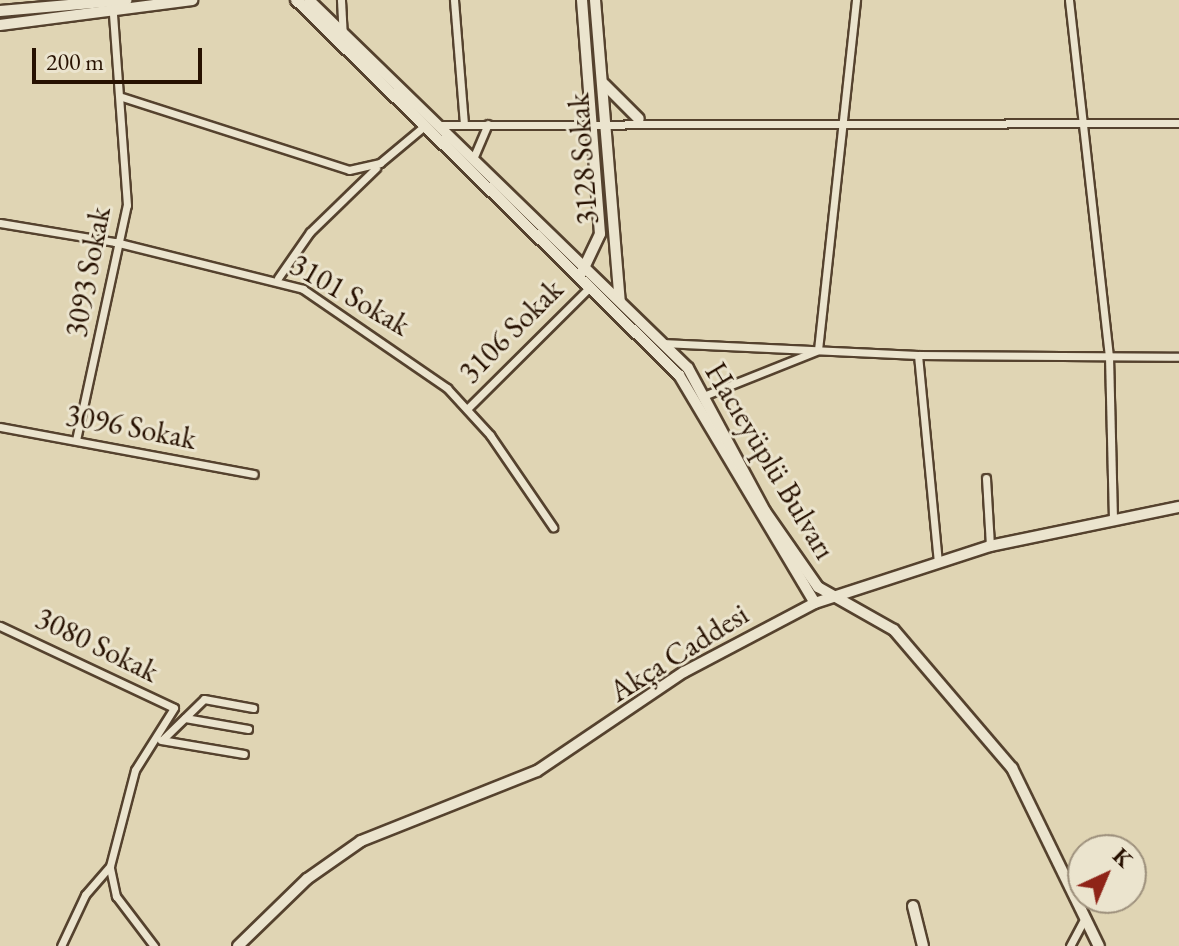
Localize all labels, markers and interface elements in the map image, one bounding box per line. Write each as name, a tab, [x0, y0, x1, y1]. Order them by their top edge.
scale bar	[36, 32, 206, 82]
text: 200 m	[46, 46, 104, 77]
street label: 3128 Sokak	[560, 92, 606, 226]
street label: 3093 Sokak	[58, 204, 118, 340]
street label: 3101 Sokak	[284, 246, 416, 344]
street label: 3106 Sokak	[452, 272, 570, 390]
street label: Hacıeyüplü Bulvarı	[697, 356, 843, 566]
street label: 3096 Sokak	[63, 397, 199, 457]
street label: Akça Caddesi	[603, 596, 755, 710]
street label: 3080 Sokak	[30, 600, 164, 690]
north arrow	[1067, 834, 1147, 914]
text: K	[1107, 842, 1139, 874]

